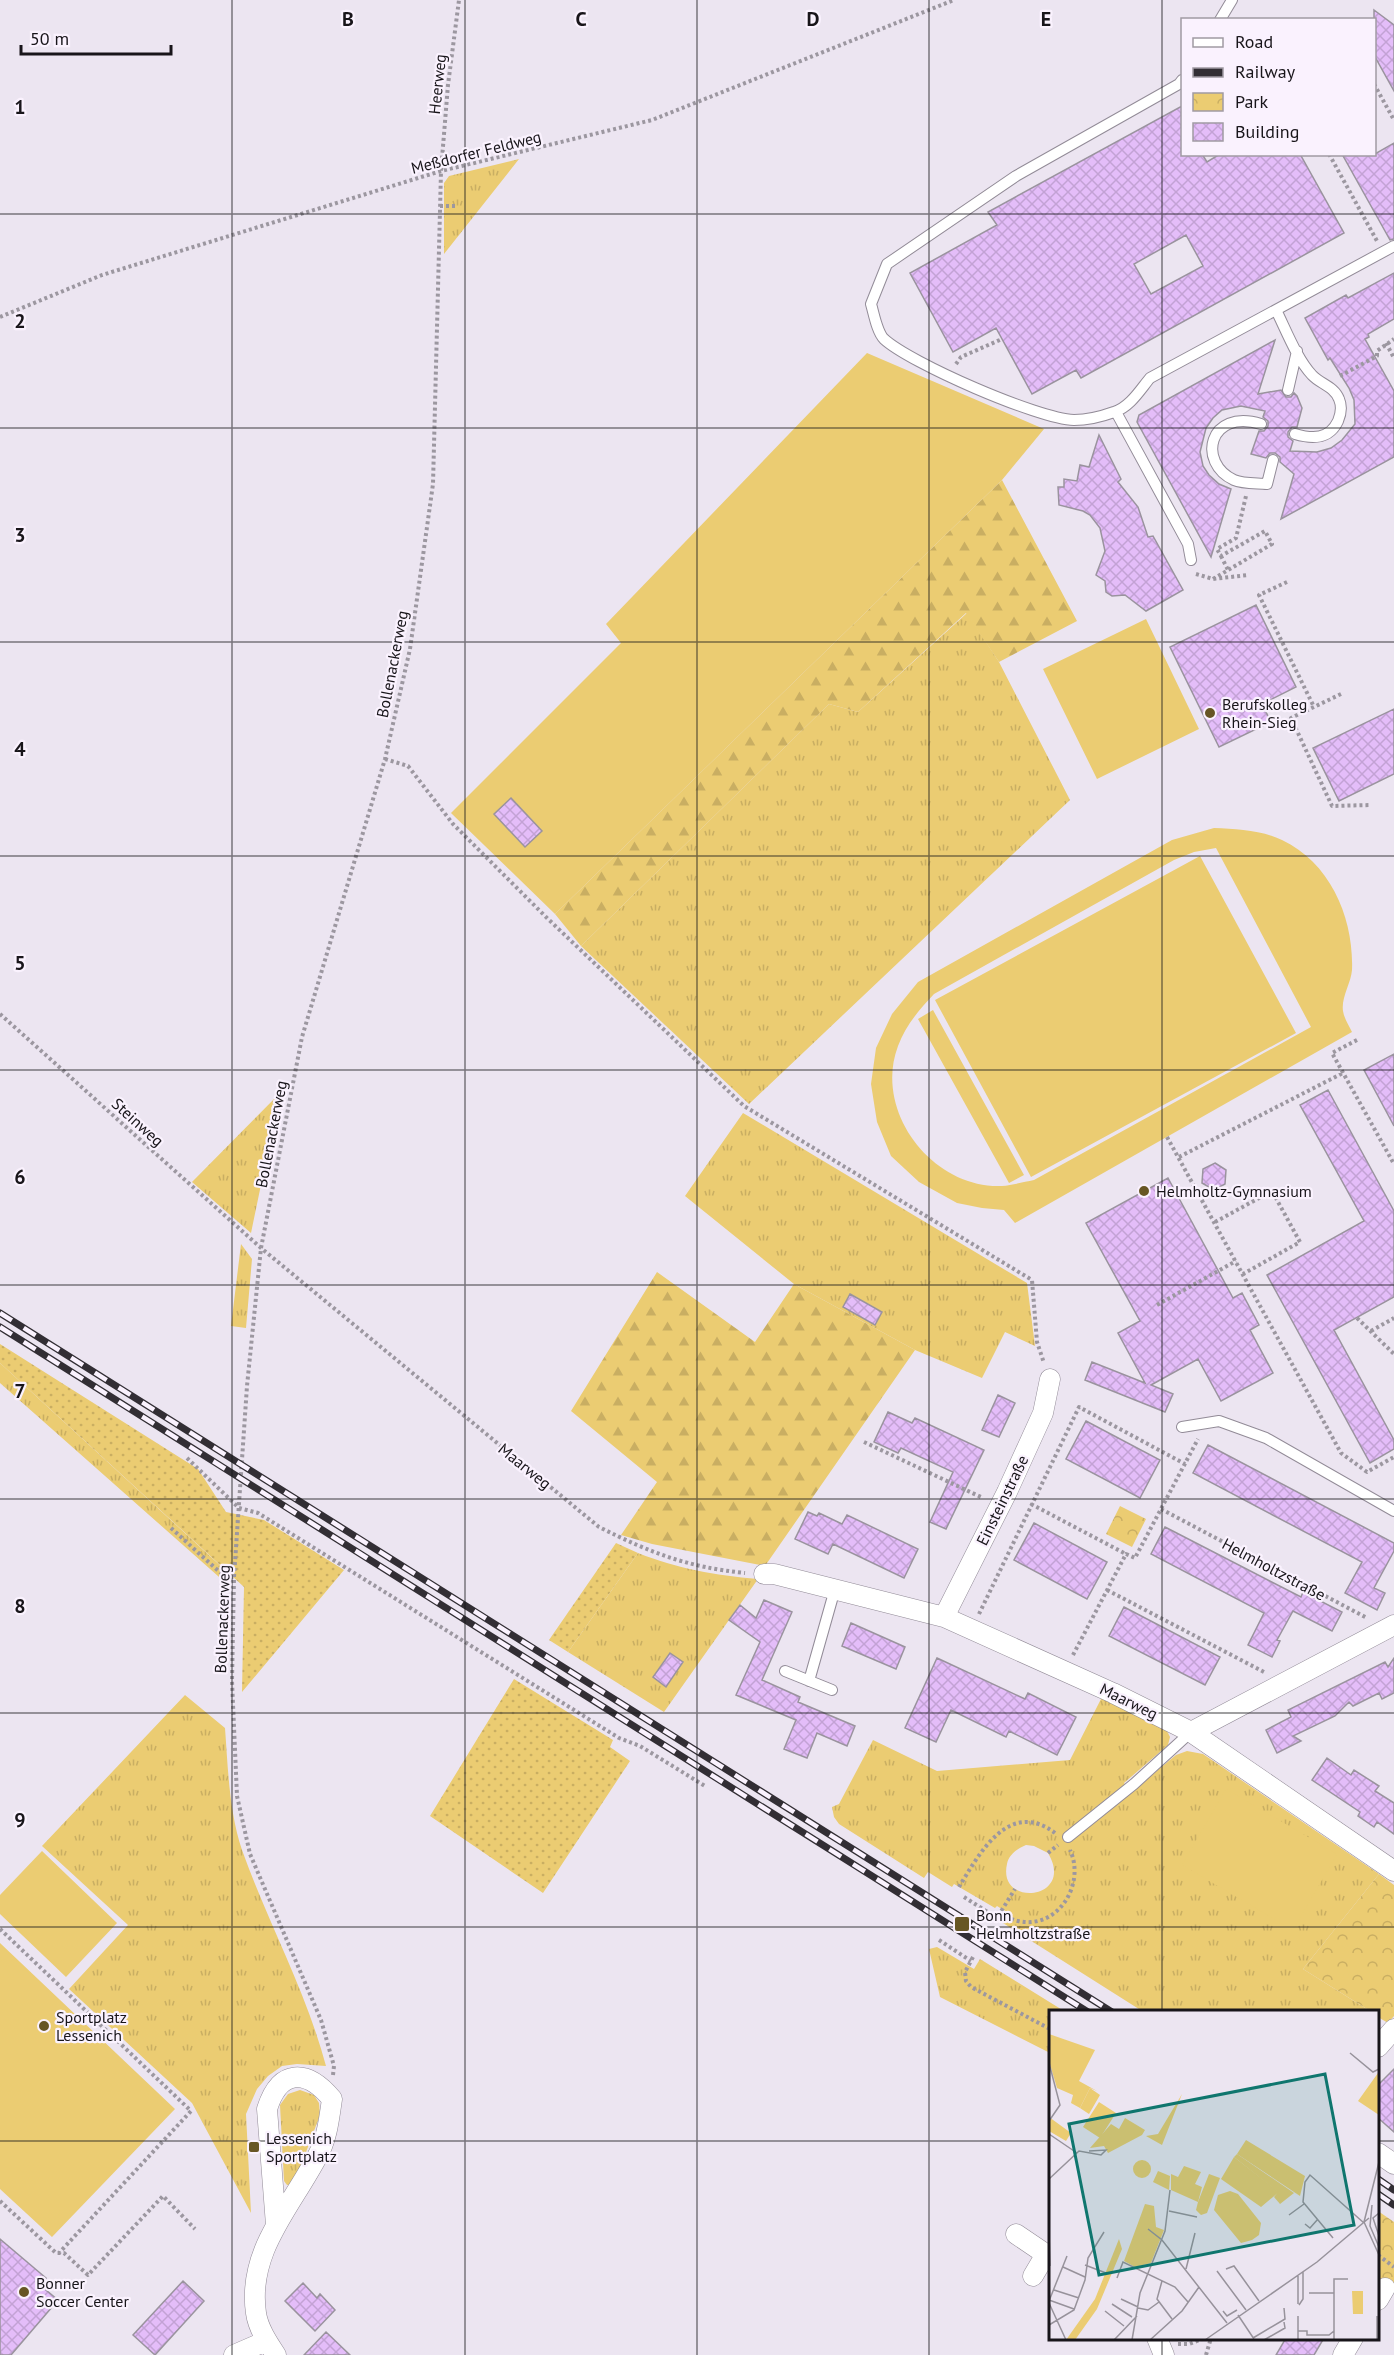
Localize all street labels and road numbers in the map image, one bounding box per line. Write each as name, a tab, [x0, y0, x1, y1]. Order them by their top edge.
street label: Heerweg	[424, 53, 450, 115]
street label: Meßdorfer Feldweg	[409, 126, 543, 178]
street label: Bollenackerweg	[372, 609, 412, 719]
street label: Bollenackerweg	[251, 1079, 291, 1189]
street label: Steinweg	[108, 1093, 168, 1151]
street label: Maarweg	[495, 1439, 555, 1493]
street label: Einsteinstraße	[972, 1452, 1032, 1548]
street label: Helmholtzstraße	[1219, 1533, 1329, 1605]
street label: Bollenackerweg	[210, 1564, 234, 1674]
street label: Maarweg	[1097, 1678, 1161, 1724]

